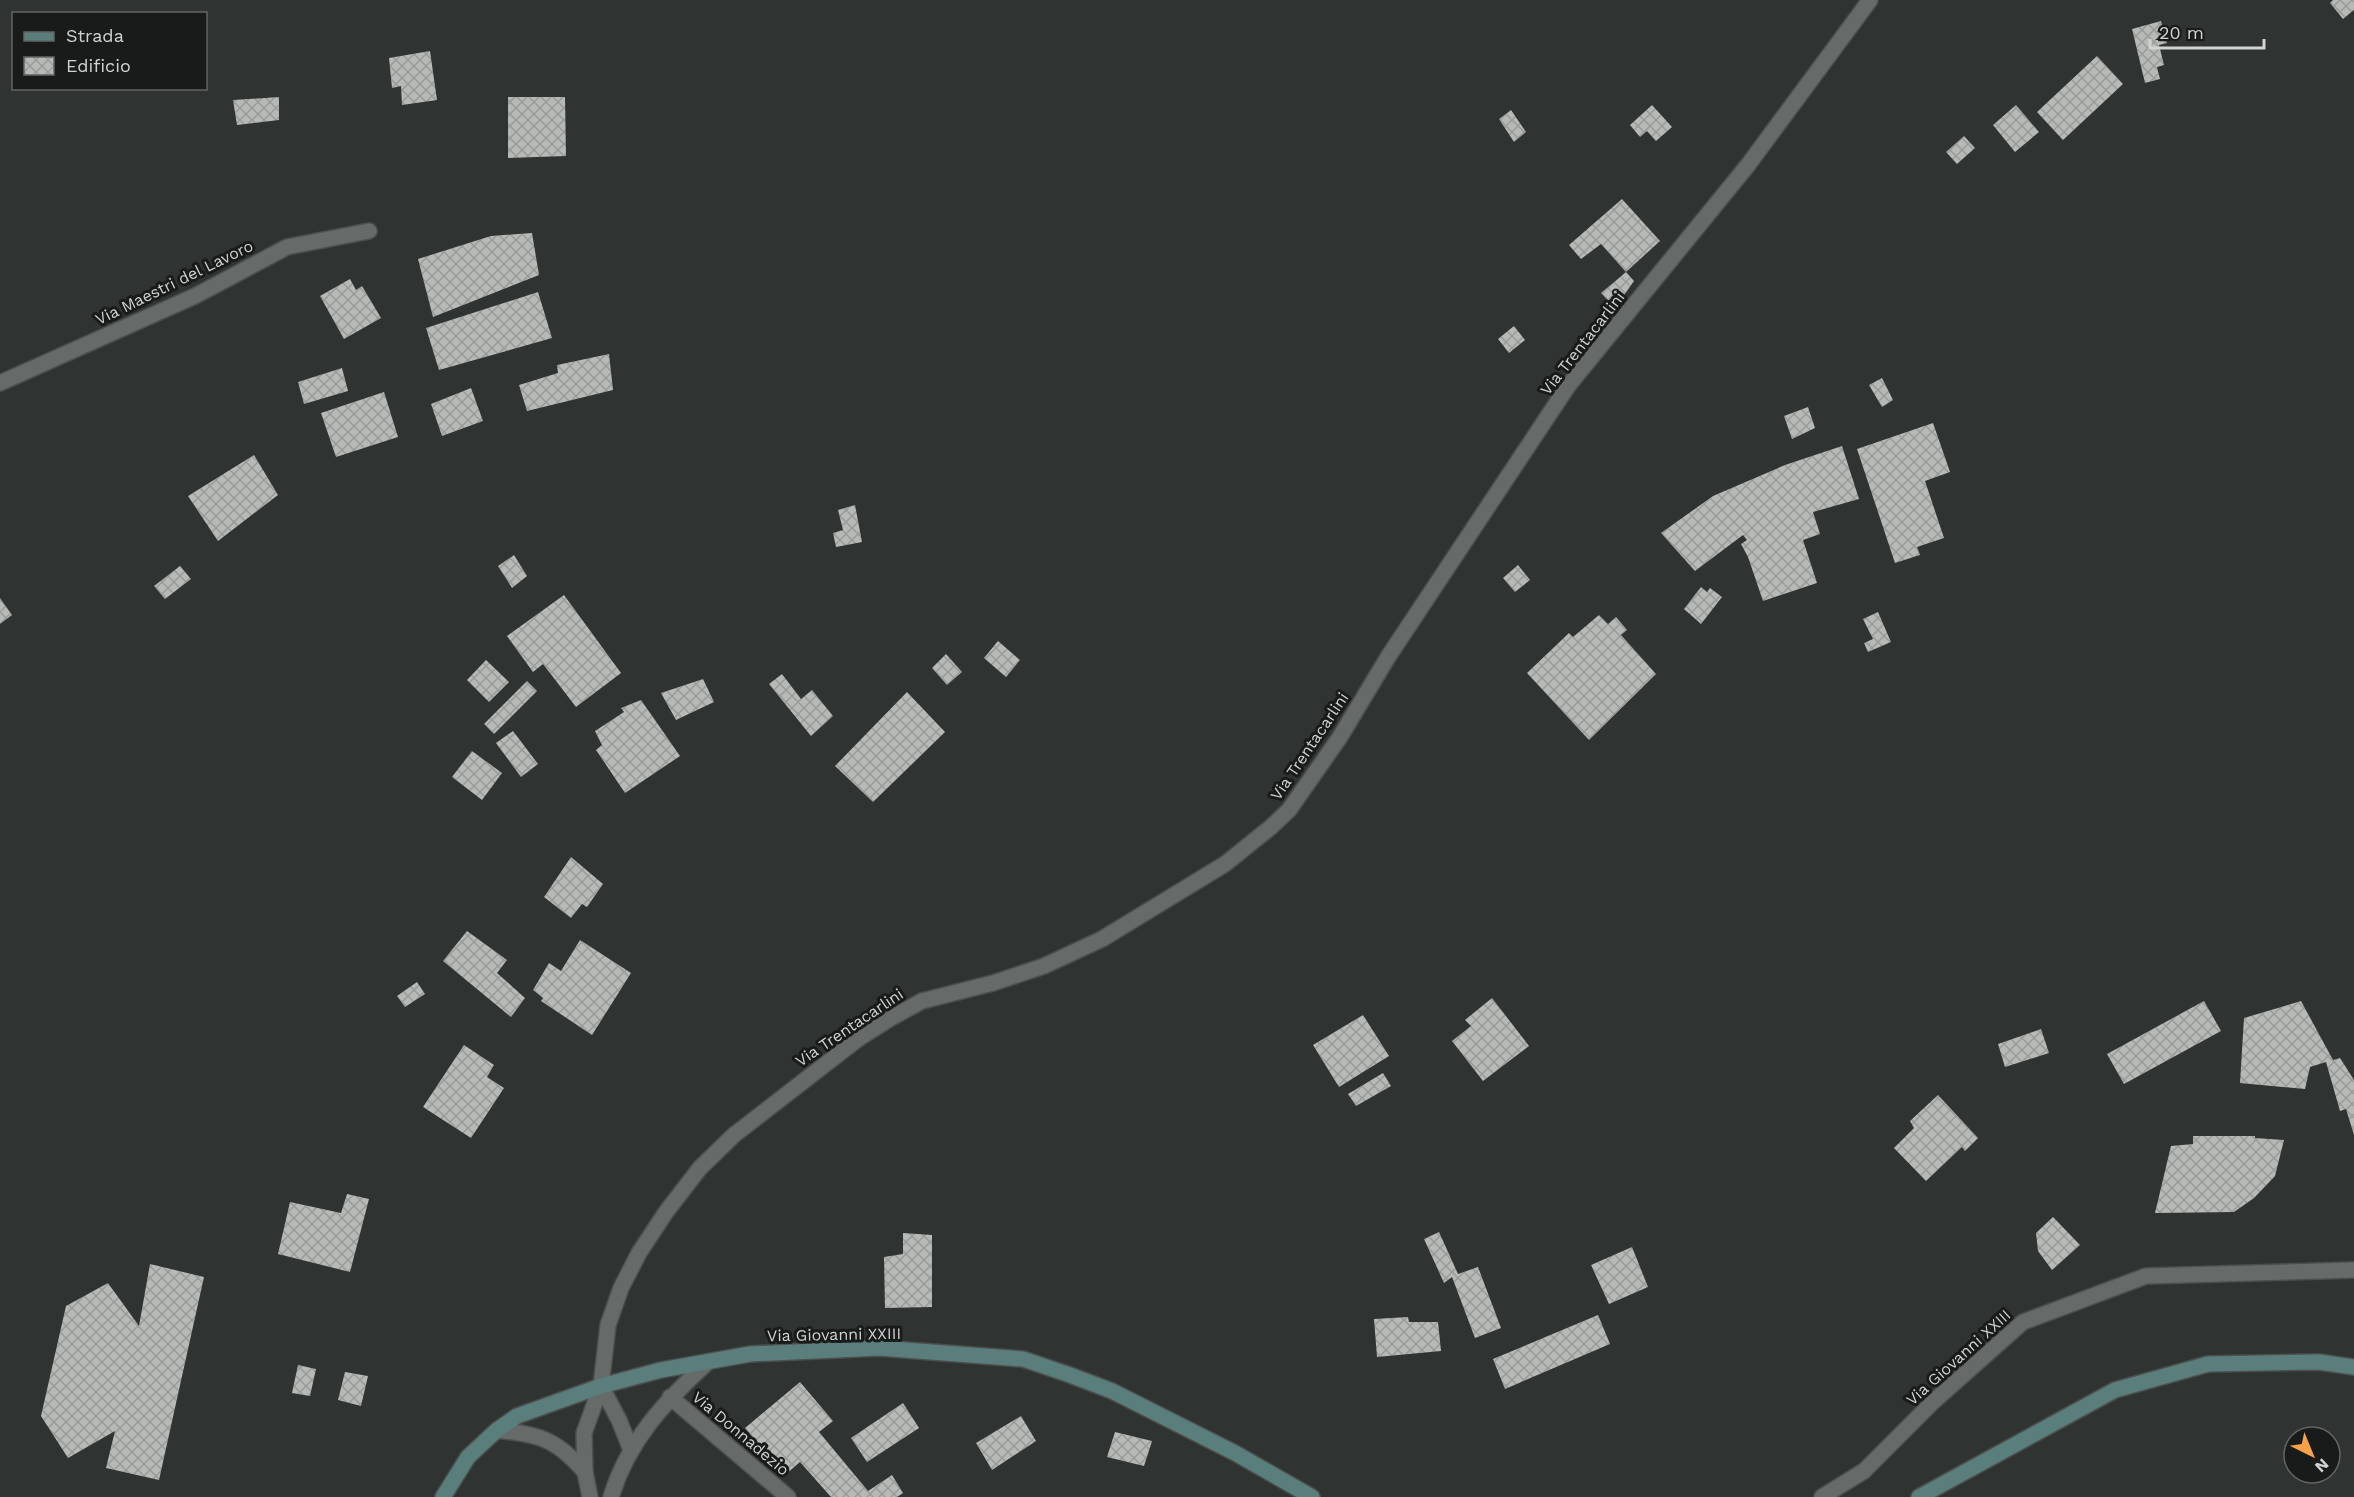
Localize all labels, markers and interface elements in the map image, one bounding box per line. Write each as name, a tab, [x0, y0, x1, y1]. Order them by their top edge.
legend	[12, 12, 207, 90]
scale bar	[2150, 12, 2264, 50]
text: 20 m	[2159, 22, 2204, 43]
text: Strada	[66, 25, 124, 46]
text: Edificio	[66, 55, 131, 76]
street label: Via Maestri del Lavoro	[92, 236, 256, 329]
street label: Via Trentacarlini	[1536, 288, 1629, 399]
street label: Via Trentacarlini	[1266, 689, 1352, 804]
street label: Via Trentacarlini	[792, 984, 907, 1070]
street label: Via Giovanni XXIII	[1902, 1305, 2015, 1409]
street label: Via Giovanni XXIII	[767, 1324, 901, 1345]
street label: Via Donnadezio	[688, 1387, 793, 1479]
north arrow	[2282, 1425, 2342, 1485]
text: N	[2311, 1455, 2333, 1477]

